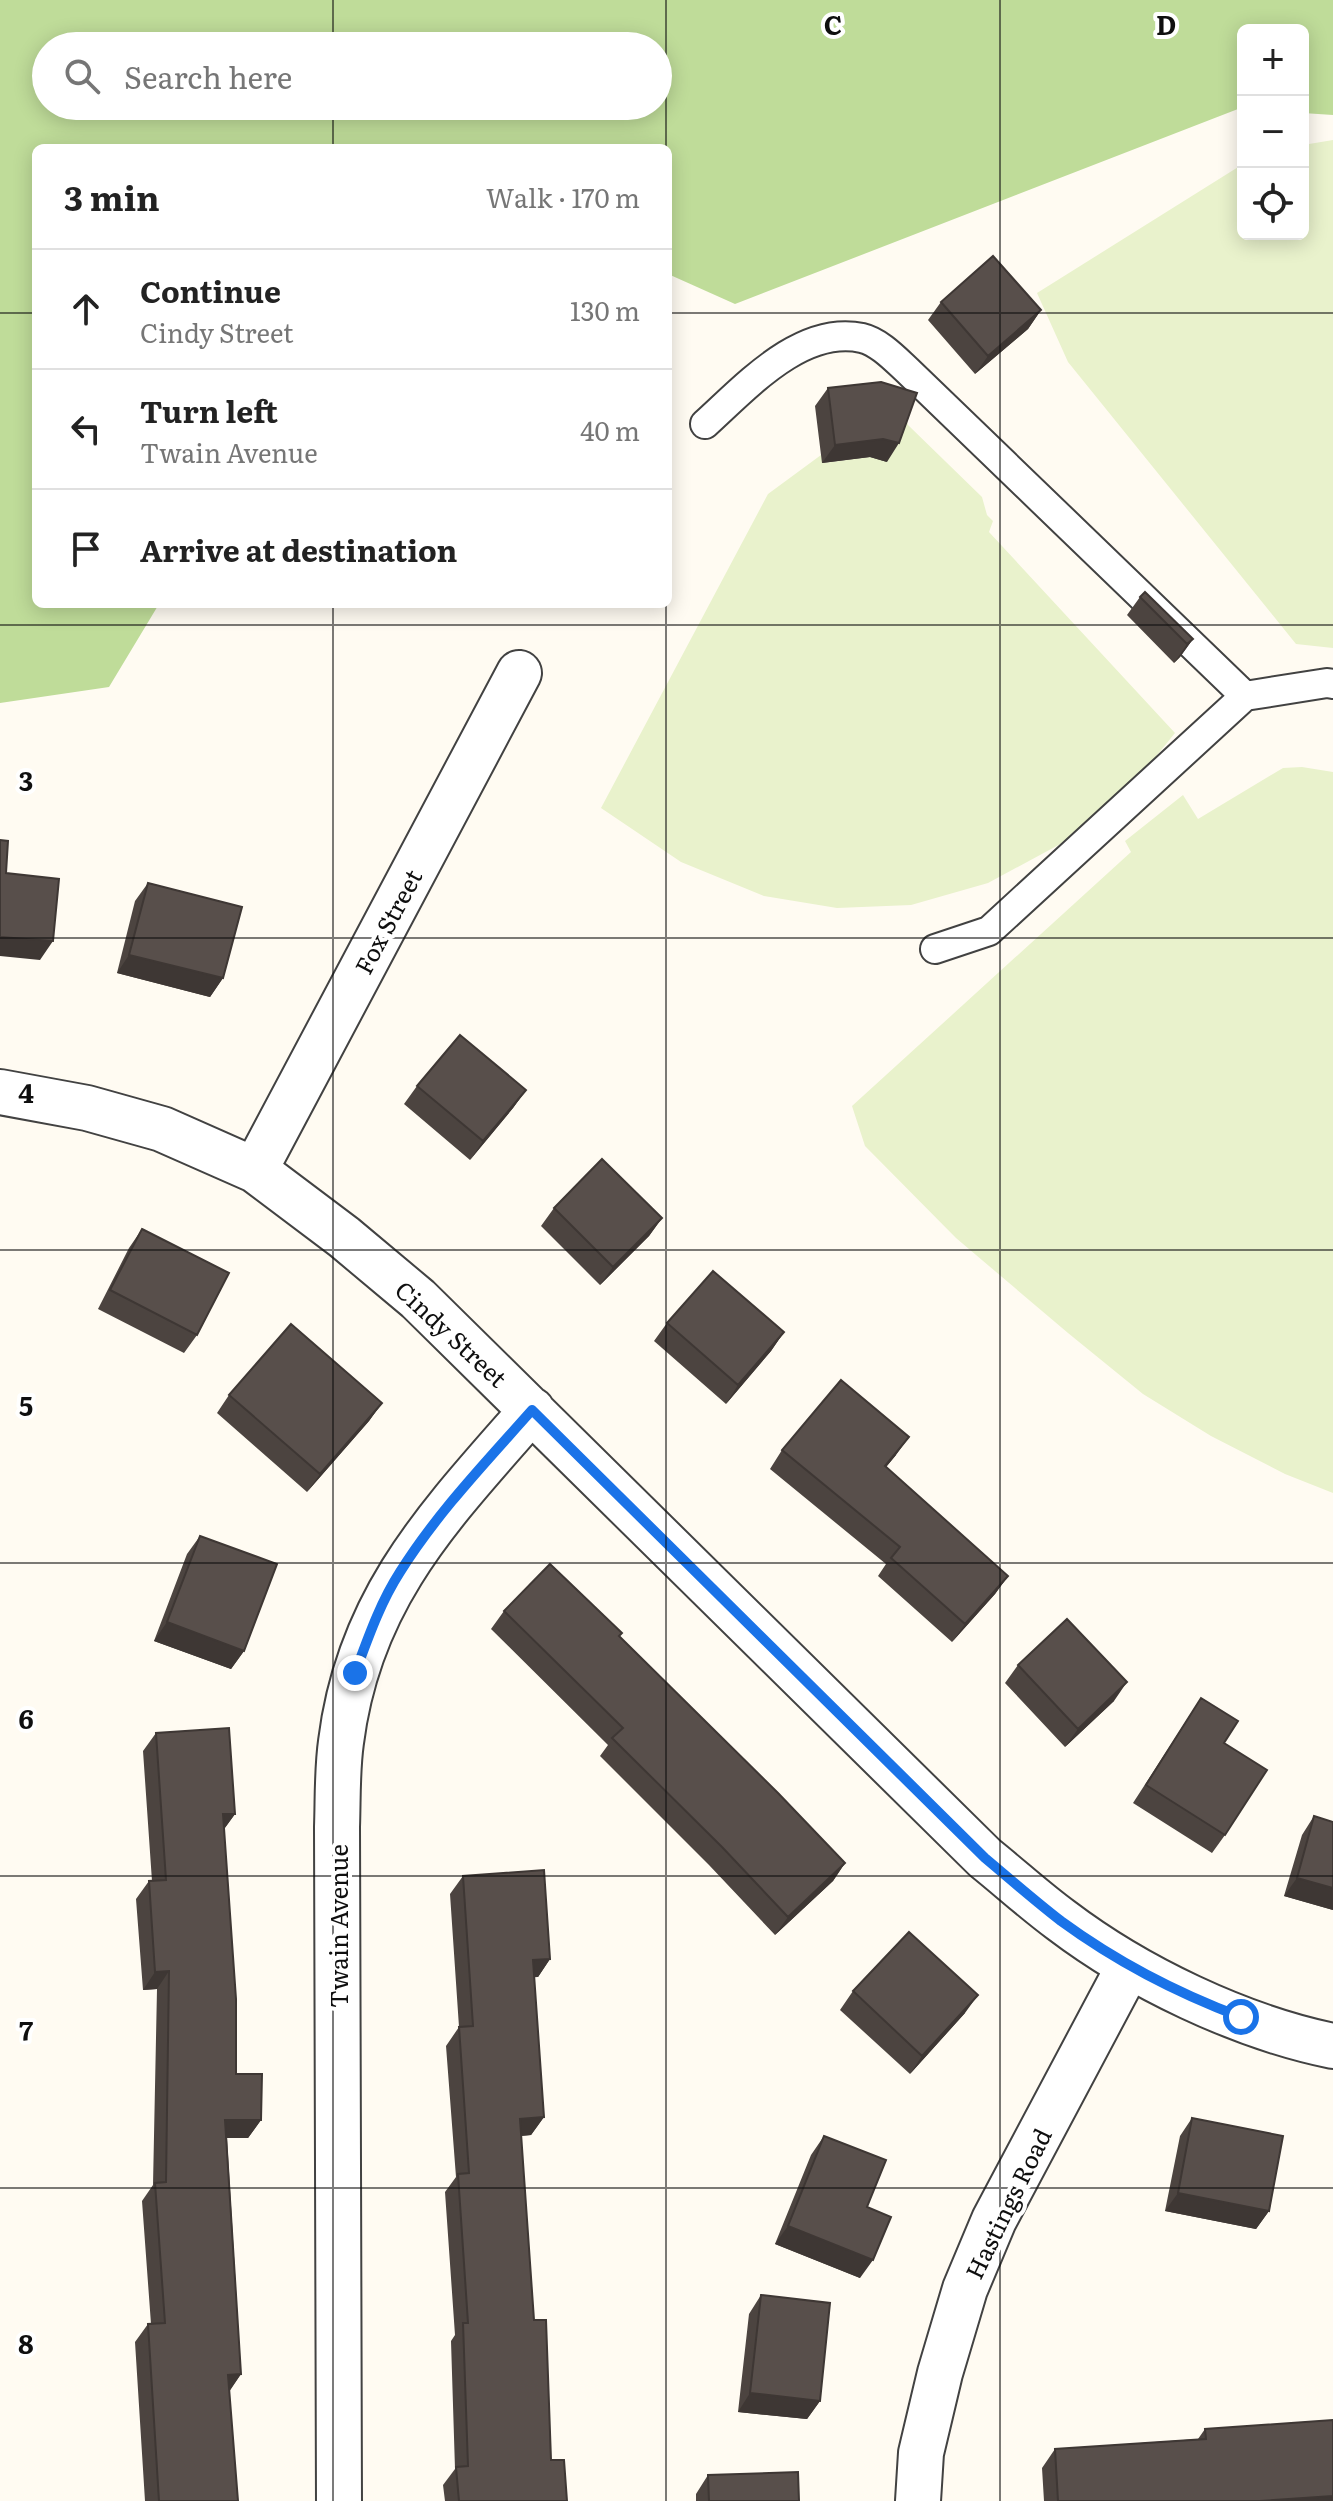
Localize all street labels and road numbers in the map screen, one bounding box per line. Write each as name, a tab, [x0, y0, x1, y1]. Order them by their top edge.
street label: Fox Street	[345, 862, 429, 980]
street label: Cindy Street	[388, 1272, 516, 1394]
street label: Twain Avenue	[320, 1844, 355, 2008]
street label: Hastings Road	[955, 2121, 1059, 2284]

